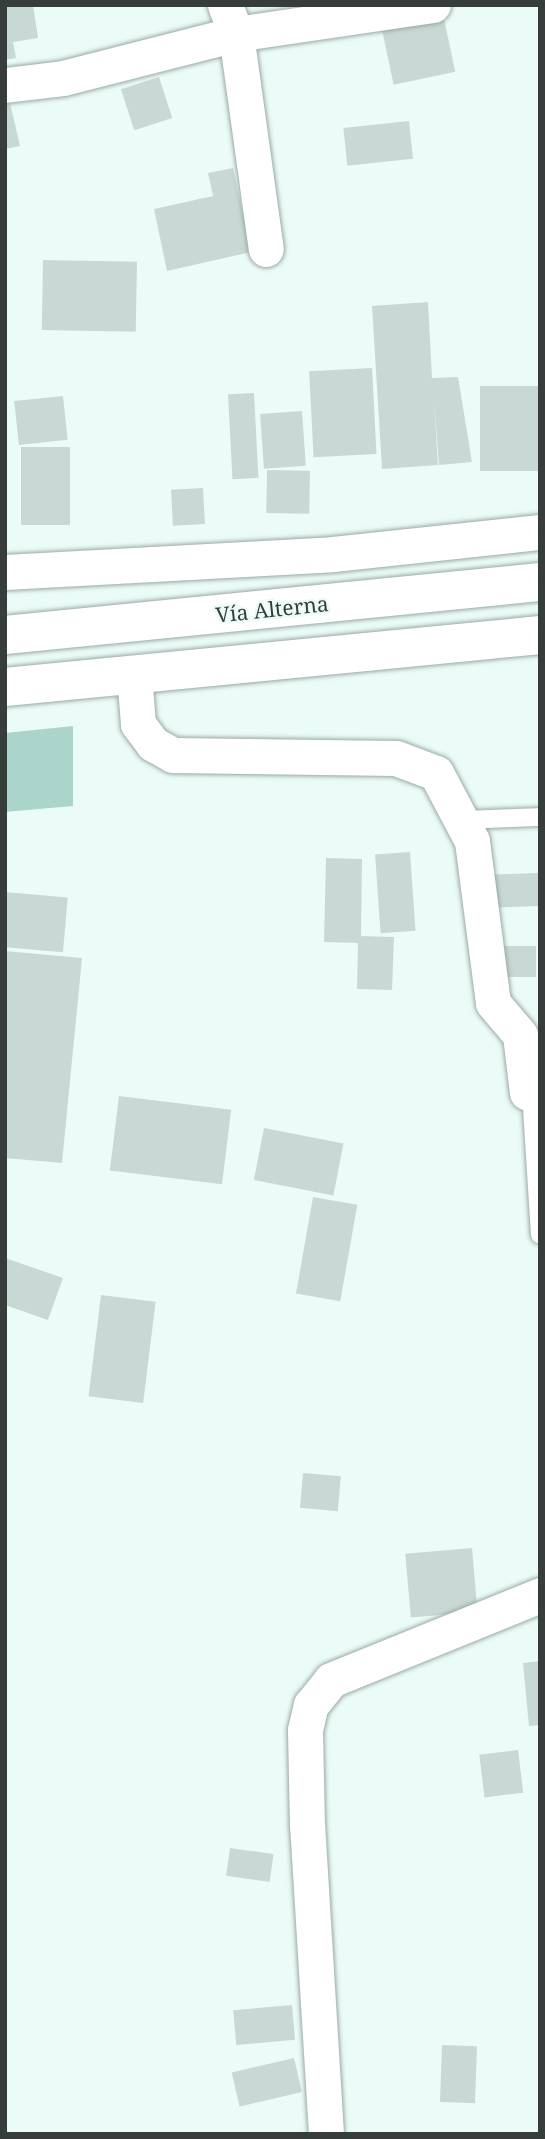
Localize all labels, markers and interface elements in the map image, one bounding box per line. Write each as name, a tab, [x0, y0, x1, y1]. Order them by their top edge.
street label: Vía Alterna	[214, 591, 330, 627]

